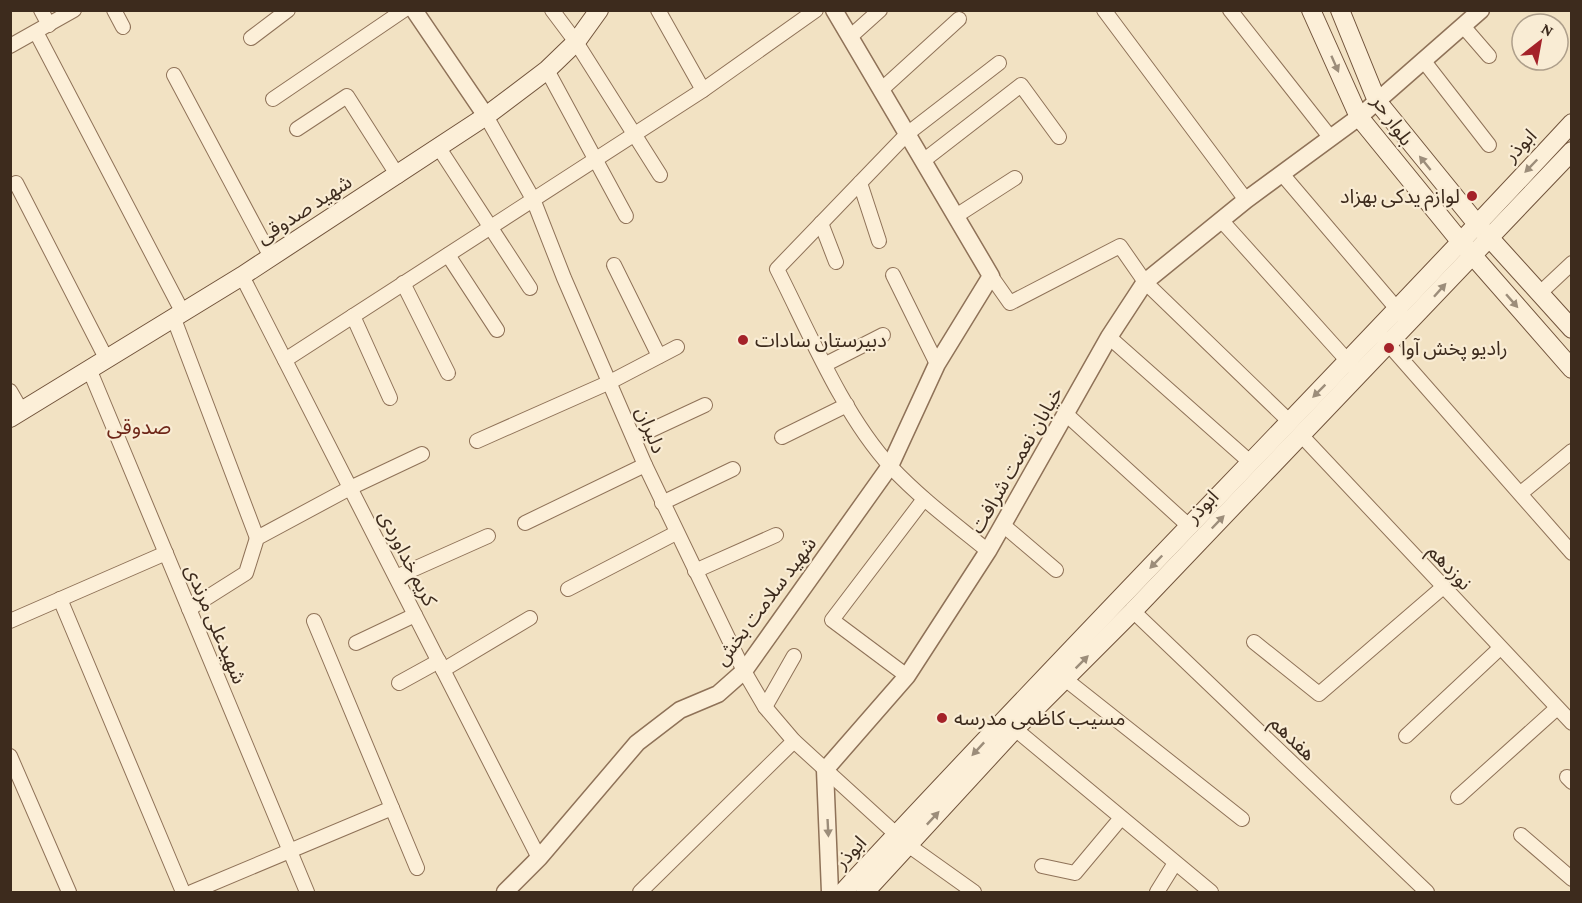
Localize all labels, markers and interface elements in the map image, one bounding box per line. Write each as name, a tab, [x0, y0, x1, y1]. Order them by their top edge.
north arrow	[1510, 12, 1570, 72]
text: N	[1538, 19, 1557, 40]
one-way arrow	[1331, 55, 1340, 72]
street label: بلوار حر	[1366, 90, 1418, 150]
street label: ابوذر	[1499, 124, 1541, 167]
one-way arrow	[1419, 155, 1432, 171]
one-way arrow	[1525, 158, 1539, 172]
street label: شهید صدوقی	[252, 170, 356, 249]
place label: لوازم یدکی بهزاد	[1340, 185, 1460, 211]
marker: لوازم یدکی بهزاد	[1465, 189, 1479, 203]
one-way arrow	[1433, 283, 1446, 298]
one-way arrow	[1505, 293, 1518, 308]
place label: دبیرستان سادات	[755, 329, 887, 352]
marker: دبیرستان سادات	[736, 333, 750, 347]
place label: رادیو پخش آوا	[1401, 337, 1508, 361]
marker: رادیو پخش آوا	[1382, 341, 1396, 355]
street label: خیابان نعمت شرافت	[965, 383, 1068, 538]
one-way arrow	[1313, 383, 1327, 397]
street label: دلیران	[631, 404, 670, 457]
district label: صدوقی	[107, 415, 171, 439]
street label: ابوذر	[1181, 485, 1223, 528]
street label: کریم خداوردی	[371, 507, 442, 612]
one-way arrow	[1211, 515, 1224, 530]
street label: شهید سلامت بخش	[710, 533, 821, 670]
street label: نوزدهم	[1421, 540, 1476, 597]
one-way arrow	[1149, 555, 1163, 570]
street label: شهیدعلی مرندی	[180, 561, 251, 687]
one-way arrow	[1075, 655, 1089, 669]
place label: مسیب کاظمی مدرسه	[954, 707, 1125, 730]
marker: مسیب کاظمی مدرسه	[935, 711, 949, 725]
street label: هفدهم	[1263, 711, 1320, 768]
one-way arrow	[971, 741, 985, 755]
one-way arrow	[926, 811, 939, 826]
one-way arrow	[823, 818, 832, 837]
street label: ابوذر	[829, 831, 871, 874]

